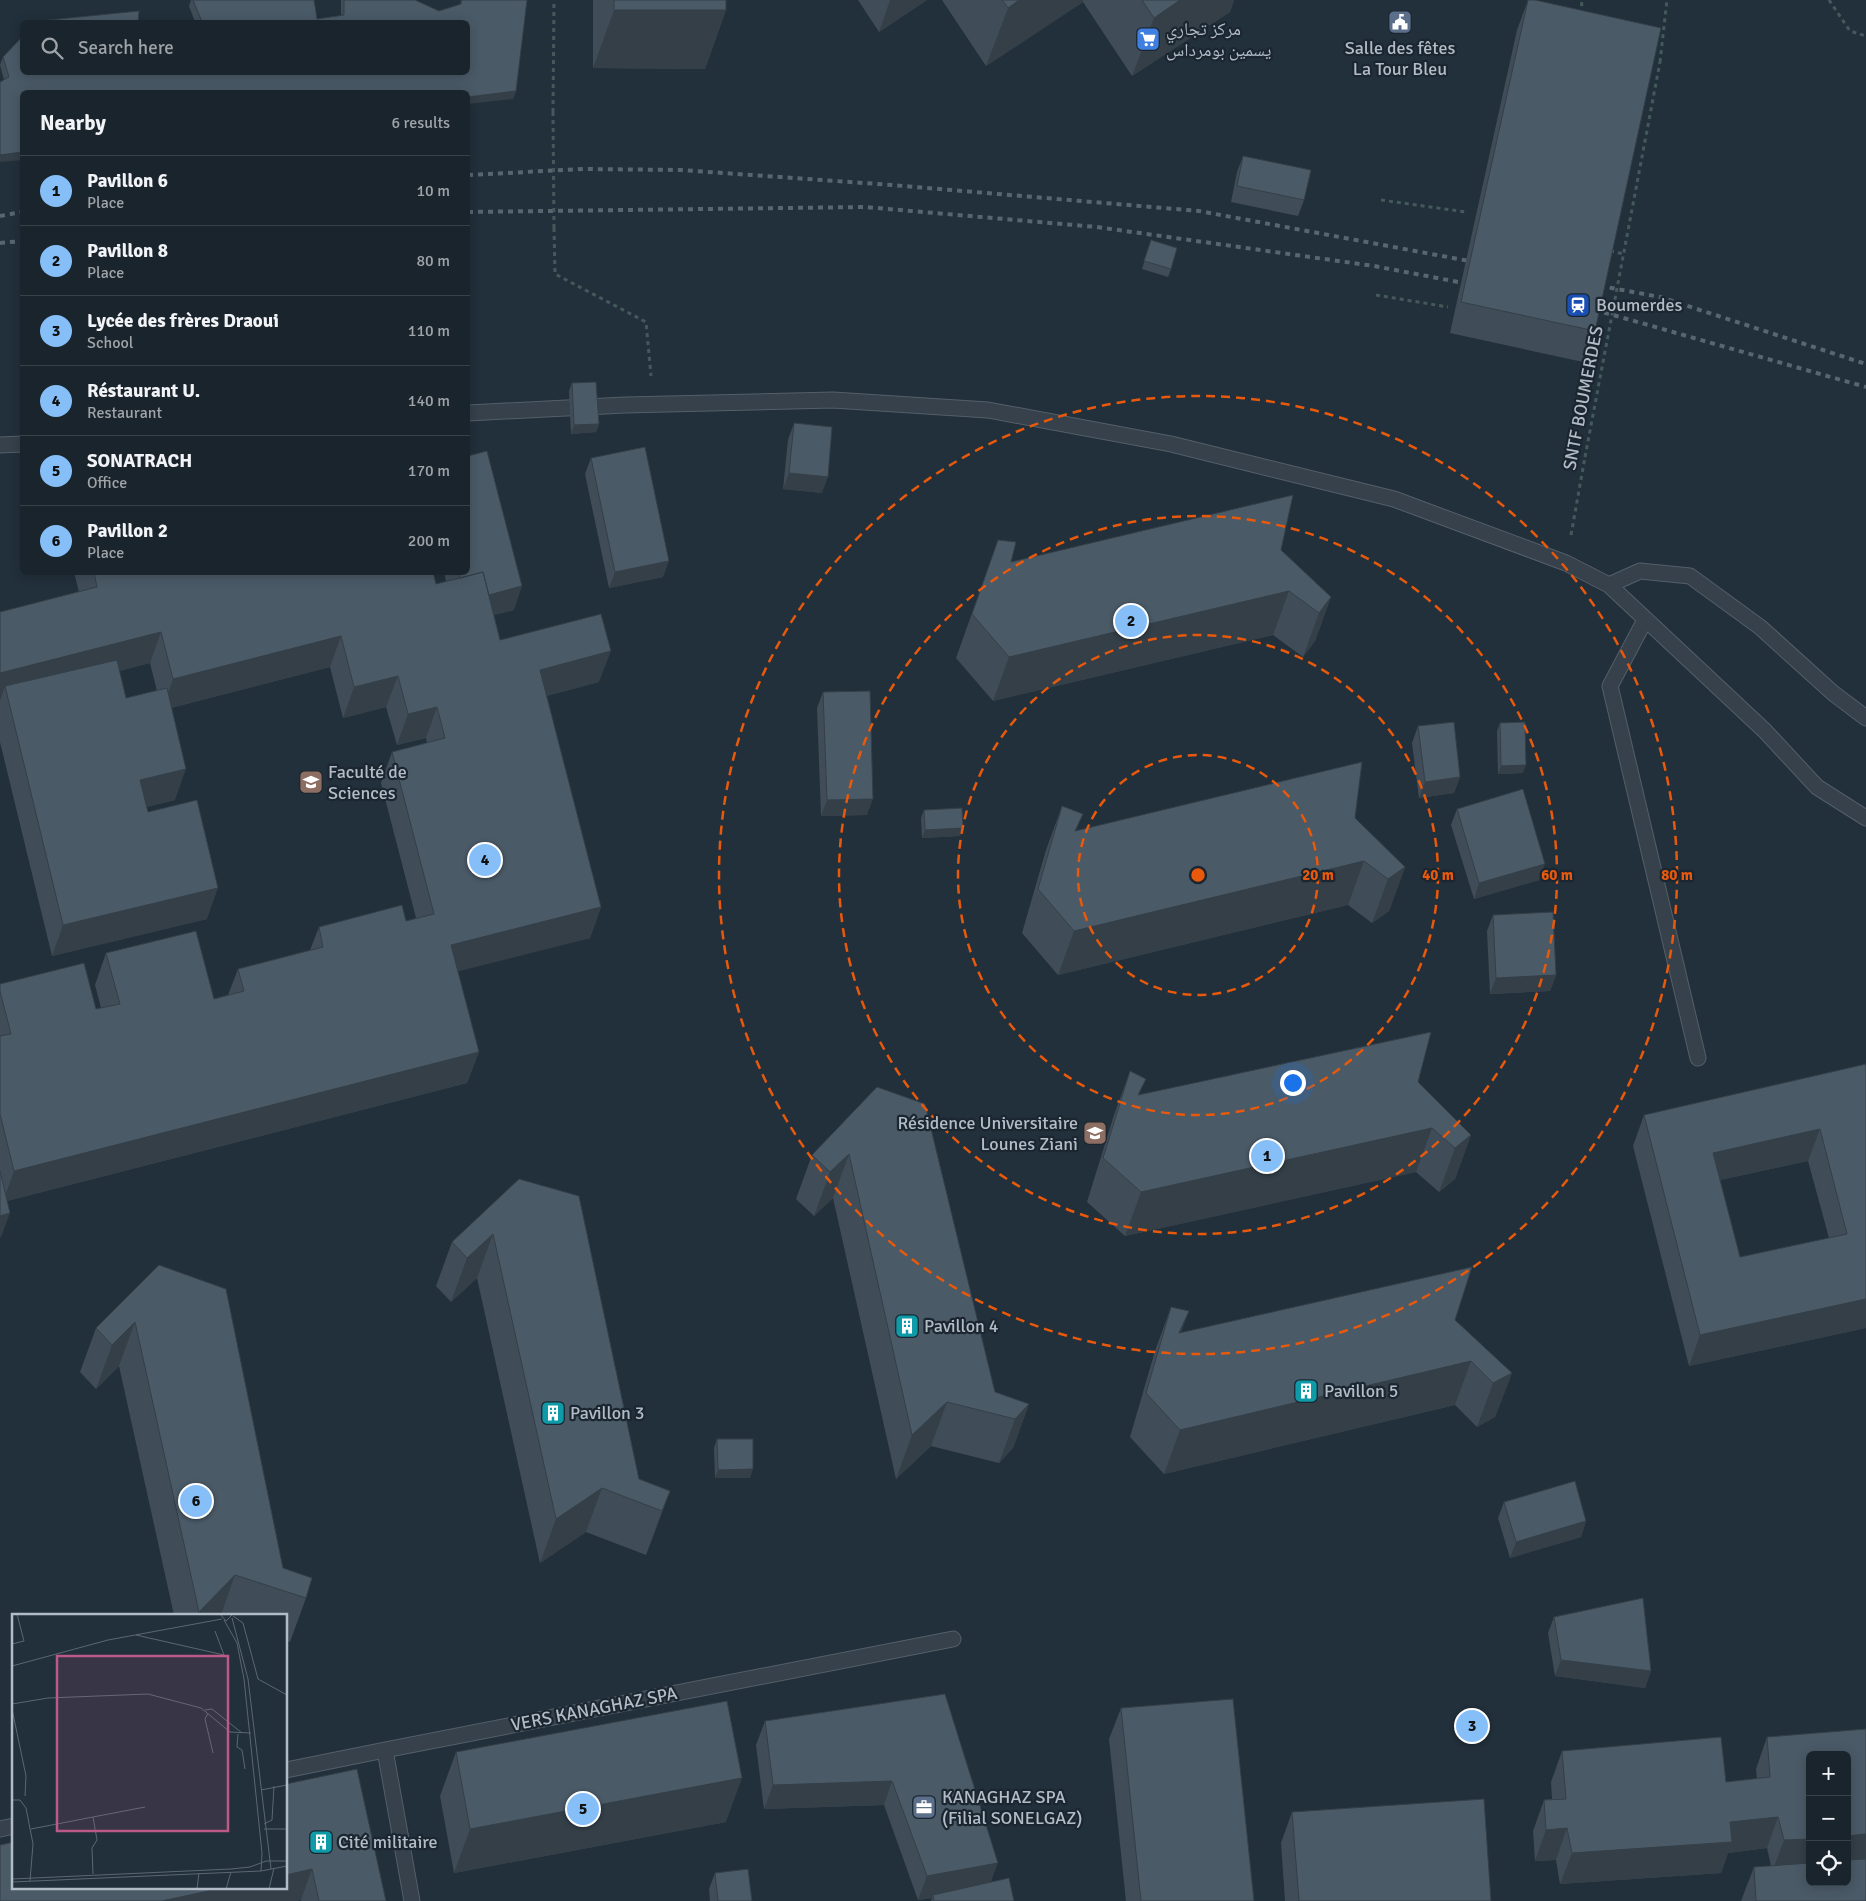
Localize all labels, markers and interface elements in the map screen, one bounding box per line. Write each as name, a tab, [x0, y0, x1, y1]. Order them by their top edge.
public building icon: Salle des fêtes La Tour Bleu	[1387, 9, 1413, 35]
place label: مركز تجاري يسمين بومرداس	[1166, 18, 1271, 61]
search box	[20, 20, 470, 75]
supermarket icon: مركز تجاري يسمين بومرداس	[1135, 26, 1161, 52]
icon: search	[38, 34, 66, 62]
text: Search here	[78, 36, 174, 60]
place label: Salle des fêtes La Tour Bleu	[1345, 37, 1455, 80]
text: Nearby	[40, 110, 106, 136]
text: 6 results	[391, 113, 450, 133]
text: Pavillon 6	[87, 169, 168, 193]
text: 1	[52, 181, 60, 201]
text: 10 m	[416, 181, 450, 201]
text: Place	[87, 193, 124, 213]
text: Pavillon 8	[87, 239, 168, 263]
text: 2	[52, 251, 60, 271]
text: 80 m	[416, 251, 450, 271]
text: Place	[87, 263, 124, 283]
station icon: Boumerdes	[1565, 292, 1591, 318]
place label: Boumerdes	[1596, 294, 1682, 316]
text: Lycée des frères Draoui	[87, 309, 279, 333]
text: 3	[52, 321, 60, 341]
text: 110 m	[408, 321, 450, 341]
street label: SNTF BOUMERDES	[1558, 324, 1608, 472]
text: School	[87, 333, 133, 353]
text: Réstaurant U.	[87, 379, 200, 403]
text: 4	[52, 391, 60, 411]
text: 140 m	[408, 391, 450, 411]
text: Restaurant	[87, 403, 162, 423]
text: SONATRACH	[87, 449, 192, 473]
text: 5	[52, 461, 60, 481]
text: 170 m	[408, 461, 450, 481]
text: Office	[87, 473, 127, 493]
text: Pavillon 2	[87, 519, 168, 543]
text: 6	[52, 531, 60, 551]
text: 200 m	[408, 531, 450, 551]
text: Place	[87, 543, 124, 563]
pin: 2	[1115, 602, 1147, 640]
place label: Faculté de Sciences	[328, 761, 407, 804]
school or university icon: Faculté de Sciences	[298, 769, 324, 795]
pin: 4	[469, 841, 501, 879]
centre of rings	[1189, 866, 1207, 884]
text: 20 m	[1302, 866, 1334, 884]
text: 40 m	[1422, 866, 1454, 884]
text: 60 m	[1541, 866, 1573, 884]
text: 80 m	[1661, 866, 1693, 884]
your location	[1280, 1070, 1306, 1096]
place label: Résidence Universitaire Lounes Ziani	[897, 1112, 1078, 1155]
school or university icon: Résidence Universitaire Lounes Ziani	[1082, 1120, 1108, 1146]
pin: 1	[1251, 1137, 1283, 1175]
building icon: Pavillon 4	[894, 1313, 920, 1339]
place label: Pavillon 4	[924, 1315, 999, 1337]
building icon: Pavillon 5	[1293, 1378, 1319, 1404]
place label: Pavillon 5	[1324, 1380, 1399, 1402]
building icon: Pavillon 3	[540, 1400, 566, 1426]
place label: Pavillon 3	[570, 1402, 645, 1424]
pin: 6	[180, 1482, 212, 1520]
inset map	[12, 1614, 288, 1888]
street label: VERS KANAGHAZ SPA	[509, 1682, 679, 1736]
pin: 3	[1456, 1707, 1488, 1745]
map controls	[1806, 1751, 1851, 1886]
button: +	[1806, 1751, 1851, 1796]
place label: KANAGHAZ SPA (Filial SONELGAZ)	[942, 1786, 1082, 1829]
pin: 5	[567, 1790, 599, 1828]
office icon: KANAGHAZ SPA (Filial SONELGAZ)	[911, 1794, 937, 1820]
button: −	[1806, 1796, 1851, 1841]
building icon: Cité militaire	[308, 1829, 334, 1855]
place label: Cité militaire	[338, 1831, 438, 1853]
button: locate	[1806, 1841, 1851, 1886]

